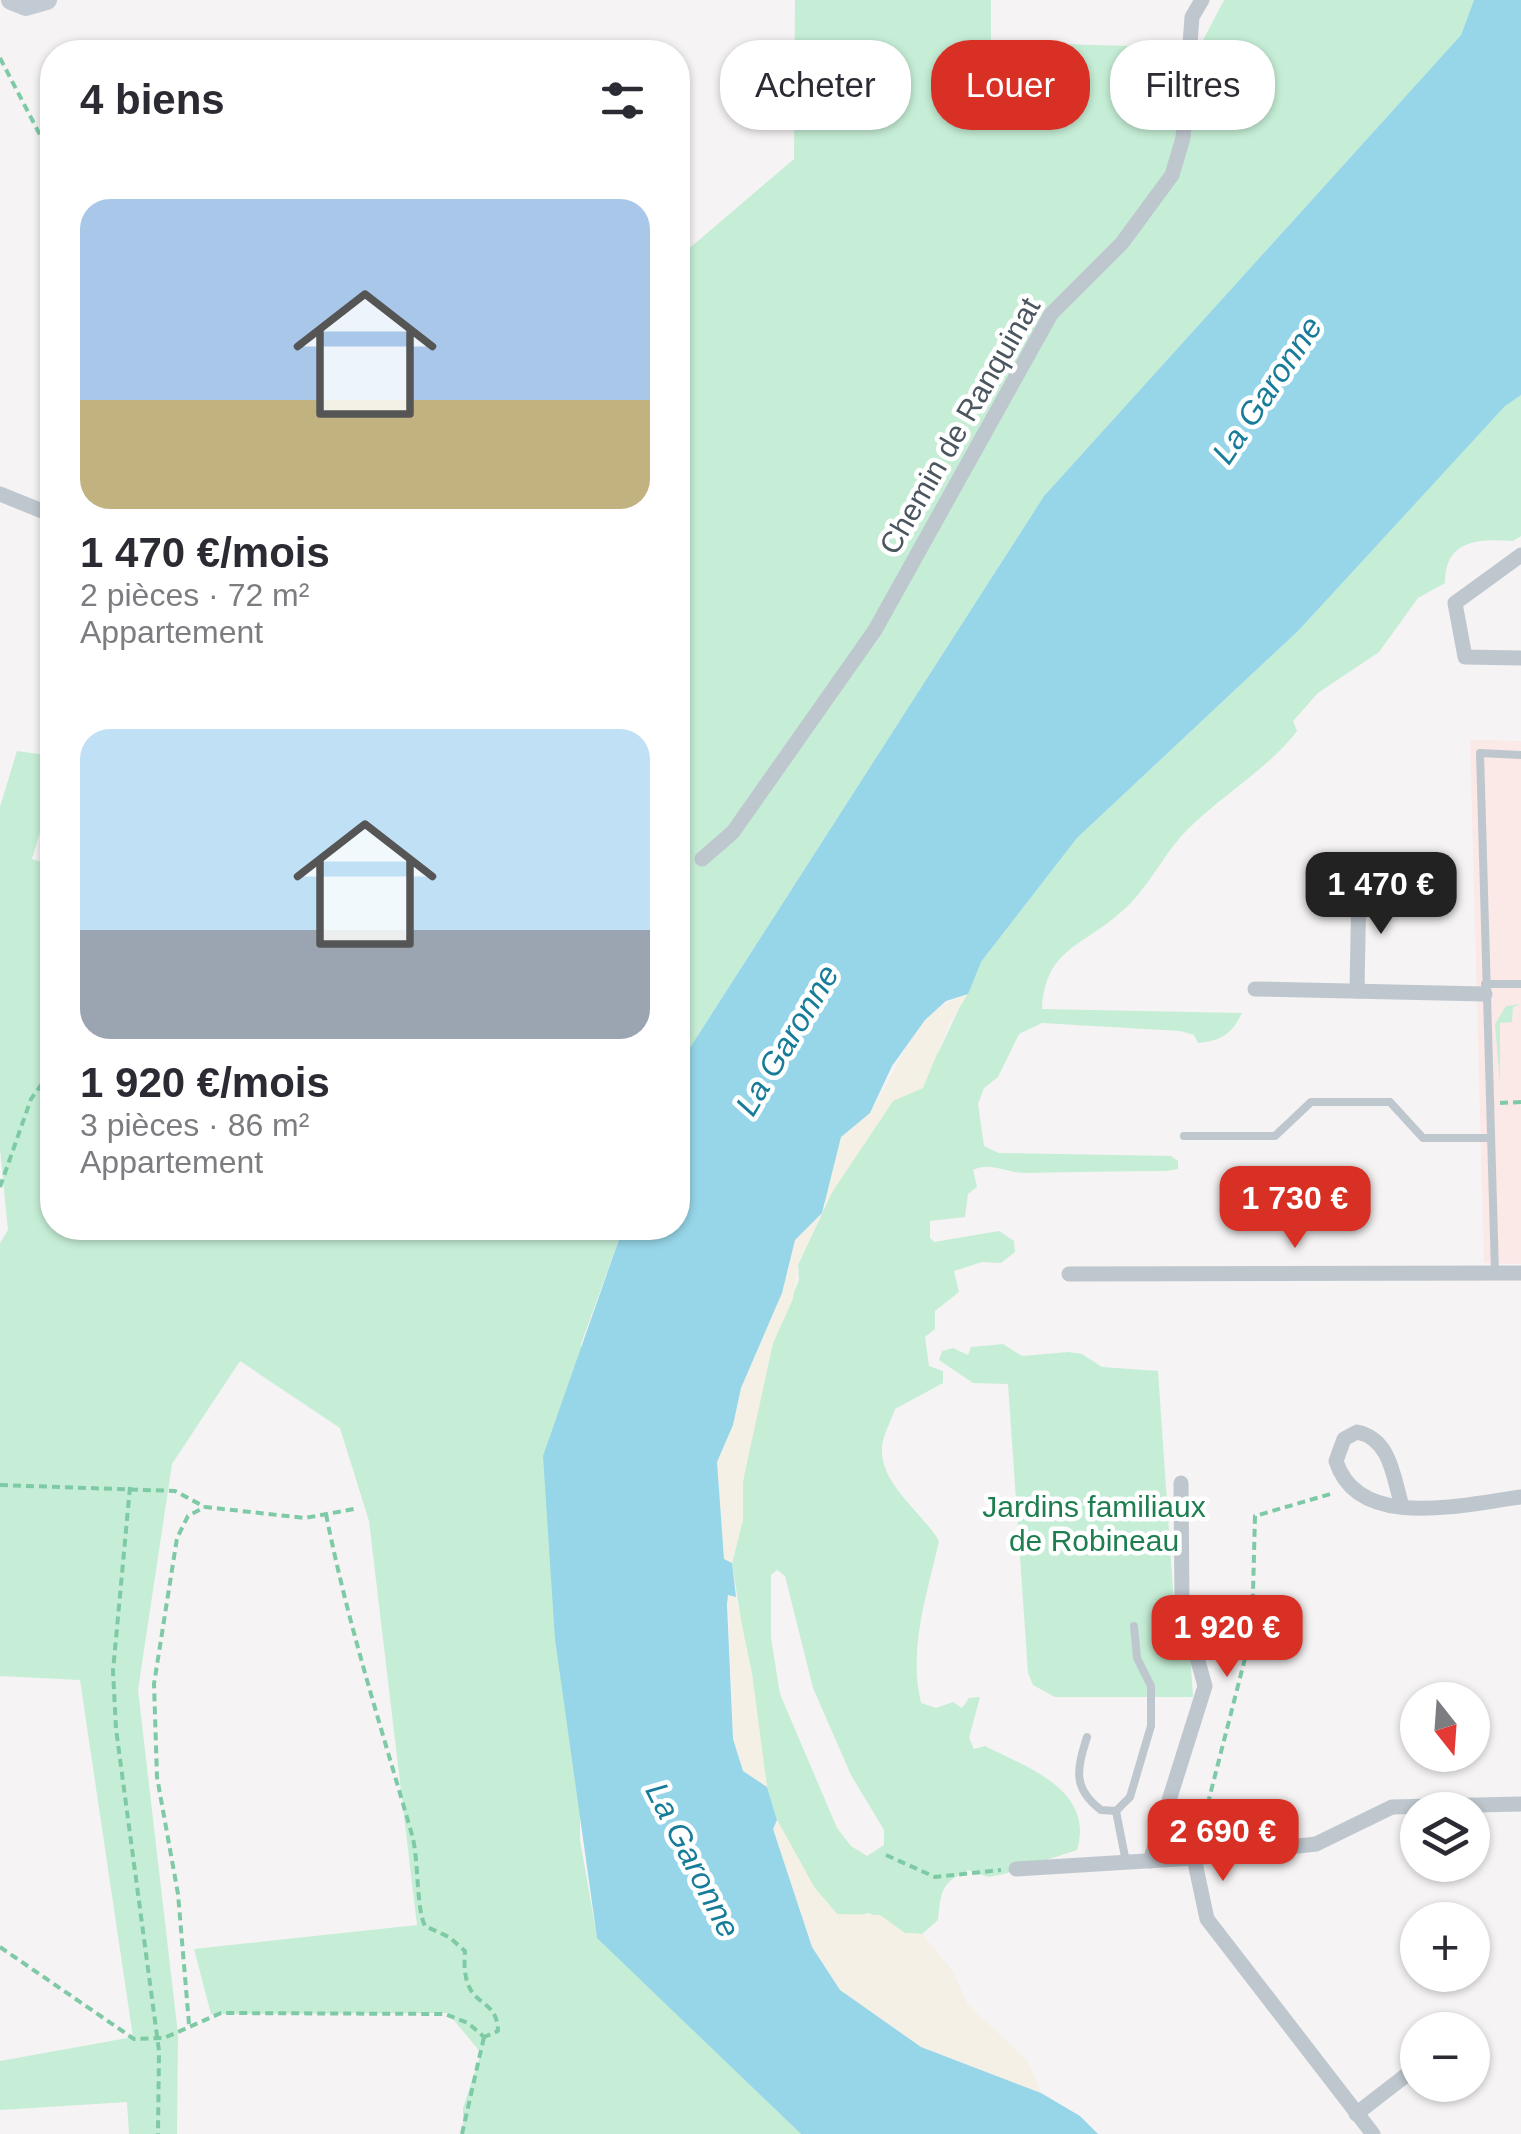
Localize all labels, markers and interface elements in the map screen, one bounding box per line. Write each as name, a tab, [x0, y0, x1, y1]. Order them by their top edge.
chip: Acheter	[720, 40, 911, 130]
chip: Louer	[931, 40, 1090, 130]
chip: Filtres	[1110, 40, 1275, 130]
icon: filters	[595, 73, 650, 128]
text: 4 biens	[80, 76, 225, 123]
icon: home	[275, 264, 455, 444]
street label: Chemin de Ranquinat	[873, 291, 1047, 560]
water label: La Garonne	[1205, 310, 1329, 470]
text: 1 470 €/mois	[80, 529, 330, 576]
text: 2 pièces · 72 m²	[80, 577, 309, 613]
text: Appartement	[80, 614, 263, 650]
icon: home	[275, 794, 455, 974]
pin: 1 470 €	[1289, 852, 1473, 937]
text: 1 470 €	[1328, 866, 1434, 902]
water label: La Garonne	[728, 958, 846, 1122]
text: 1 920 €/mois	[80, 1059, 330, 1106]
text: 3 pièces · 86 m²	[80, 1107, 309, 1143]
text: Appartement	[80, 1144, 263, 1180]
pin: 1 730 €	[1203, 1166, 1387, 1251]
text: 1 730 €	[1242, 1180, 1348, 1216]
park label: Jardins familiaux de Robineau	[982, 1490, 1206, 1557]
pin: 1 920 €	[1135, 1595, 1319, 1680]
text: 1 920 €	[1174, 1609, 1280, 1645]
north arrow	[1400, 1682, 1490, 1772]
map controls	[1400, 1682, 1490, 2102]
water label: La Garonne	[639, 1777, 747, 1943]
button: layers	[1400, 1792, 1490, 1882]
pin: 2 690 €	[1131, 1799, 1315, 1884]
text: 2 690 €	[1170, 1813, 1276, 1849]
button: +	[1400, 1902, 1490, 1992]
button: −	[1400, 2012, 1490, 2102]

